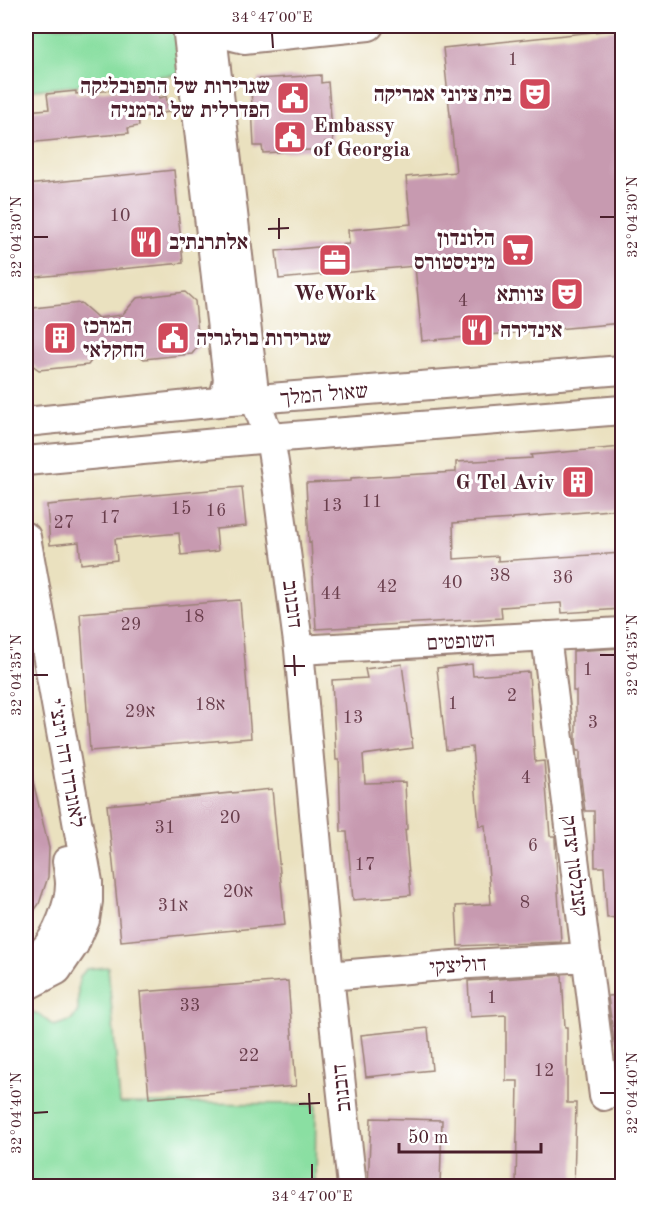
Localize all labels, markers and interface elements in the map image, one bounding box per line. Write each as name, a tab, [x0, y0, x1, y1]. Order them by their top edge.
text: 34°47'00"E	[232, 11, 312, 26]
house number: 1	[508, 51, 518, 69]
place label: שגרירות של הרפובליקה הפדרלית של גרמניה	[80, 76, 270, 122]
theatre icon: בית ציוני אמריקה	[517, 76, 553, 112]
public building icon: שגרירות של הרפובליקה הפדרלית של גרמניה	[275, 80, 311, 116]
place label: בית ציוני אמריקה	[373, 85, 512, 106]
place label: Embassy of Georgia	[313, 116, 410, 161]
public building icon: Embassy of Georgia	[272, 119, 308, 155]
text: 32°04'30"N	[626, 176, 641, 258]
text: 32°04'30"N	[10, 196, 25, 278]
house number: 10	[110, 207, 130, 225]
restaurant icon: אלתרנתיב	[128, 224, 164, 260]
place label: הלונדון מיניסטורס	[414, 228, 495, 274]
place label: אלתרנתיב	[169, 232, 248, 254]
supermarket icon: הלונדון מיניסטורס	[500, 232, 536, 268]
office icon: WeWork	[317, 242, 353, 278]
theatre icon: צוותא	[549, 276, 585, 312]
place label: WeWork	[294, 284, 377, 305]
place label: צוותא	[497, 285, 544, 306]
house number: 4	[458, 292, 468, 310]
restaurant icon: אינדירה	[459, 312, 495, 348]
place label: המרכז החקלאי	[83, 317, 145, 362]
building icon: המרכז החקלאי	[42, 320, 78, 356]
public building icon: שגרירות בולגריה	[155, 320, 191, 356]
place label: אינדירה	[500, 321, 562, 342]
place label: שגרירות בולגריה	[196, 328, 331, 350]
street label: שאול המלך	[279, 380, 369, 410]
building icon: G Tel Aviv	[560, 464, 596, 500]
place label: G Tel Aviv	[456, 473, 555, 494]
house number: 11	[362, 493, 382, 511]
house number: 13	[322, 497, 342, 515]
house number: 15	[171, 500, 191, 518]
house number: 16	[206, 502, 226, 520]
house number: 17	[100, 509, 120, 527]
house number: 27	[54, 514, 74, 532]
house number: 38	[490, 567, 510, 585]
house number: 36	[553, 569, 573, 587]
house number: 40	[442, 574, 462, 592]
house number: 42	[377, 578, 397, 596]
street label: דובנוב	[278, 579, 305, 629]
house number: 44	[321, 585, 341, 603]
house number: 18	[184, 608, 204, 626]
text: 32°04'35"N	[626, 614, 641, 696]
house number: 29	[121, 616, 141, 634]
street label: השופטים	[426, 630, 496, 655]
text: 32°04'35"N	[10, 634, 25, 716]
house number: 1	[583, 661, 593, 679]
house number: 2	[507, 687, 517, 705]
house number: 1	[448, 695, 458, 713]
house number: 18א	[195, 696, 225, 714]
street label: לאונרדו דה וינצ'י	[44, 697, 88, 829]
house number: 29א	[125, 703, 155, 721]
house number: 13	[343, 709, 363, 727]
house number: 3	[588, 714, 598, 732]
house number: 4	[521, 769, 531, 787]
house number: 20	[220, 809, 240, 827]
street label: קצנלסון יצחק	[557, 814, 591, 918]
house number: 31	[155, 819, 175, 837]
house number: 6	[528, 837, 538, 855]
house number: 17	[355, 856, 375, 874]
house number: 20א	[223, 883, 253, 901]
house number: 8	[520, 894, 530, 912]
house number: 31א	[158, 897, 188, 915]
street label: דוליצקי	[429, 953, 487, 979]
house number: 1	[487, 989, 497, 1007]
house number: 33	[180, 997, 200, 1015]
house number: 22	[239, 1047, 259, 1065]
text: 32°04'40"N	[626, 1052, 641, 1134]
house number: 12	[534, 1062, 554, 1080]
street label: דובנוב	[330, 1063, 355, 1113]
text: 32°04'40"N	[10, 1072, 25, 1154]
scale bar	[399, 1116, 542, 1154]
text: 50 m	[408, 1129, 448, 1147]
text: 34°47'00"E	[272, 1190, 352, 1205]

